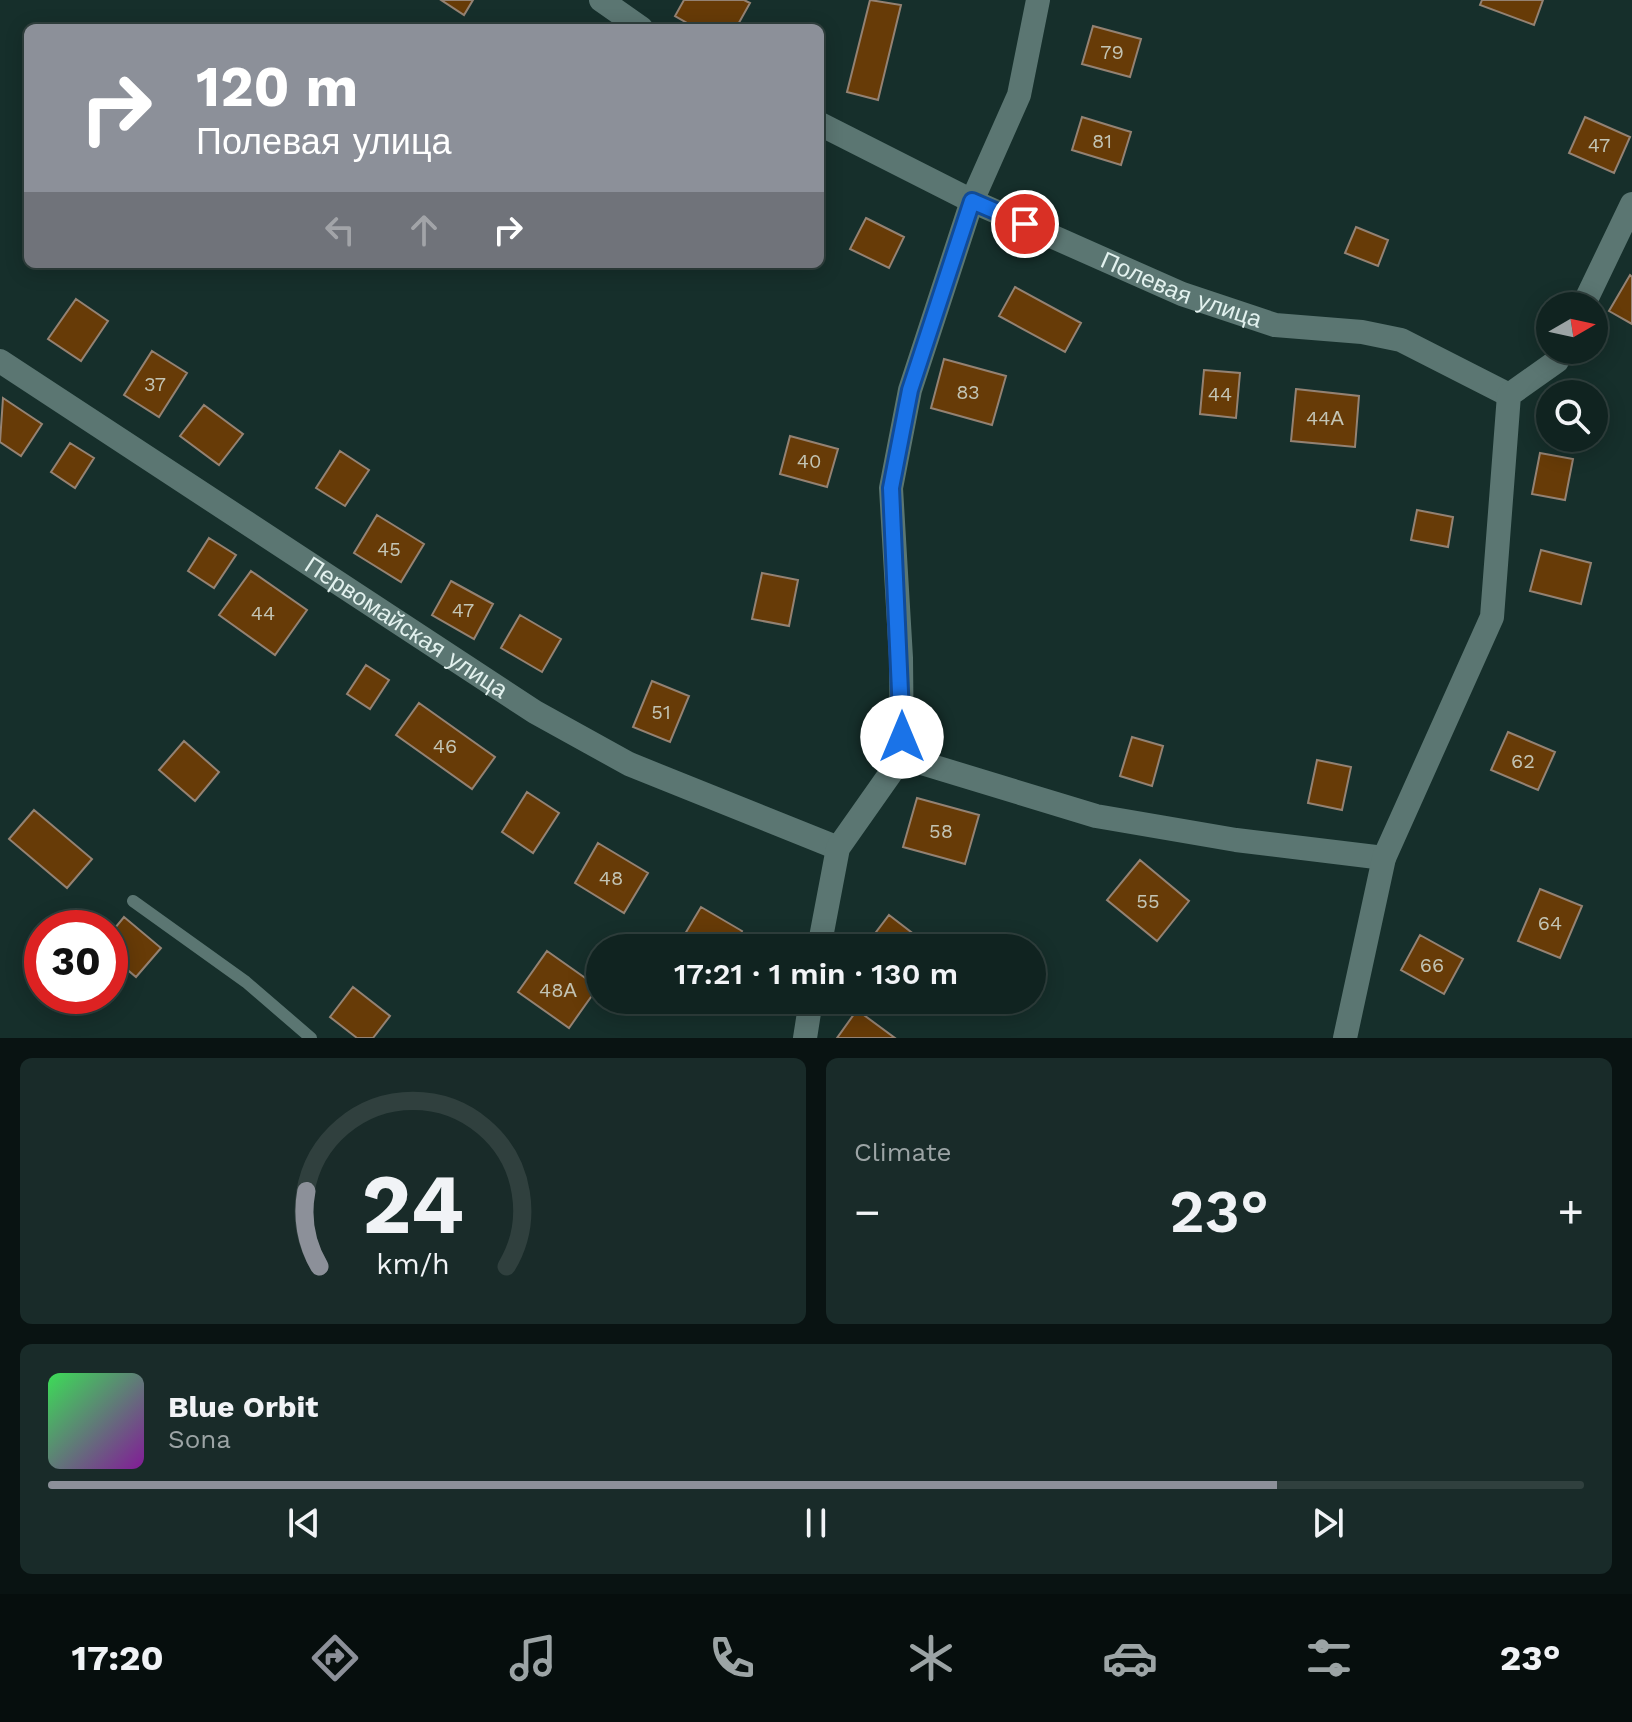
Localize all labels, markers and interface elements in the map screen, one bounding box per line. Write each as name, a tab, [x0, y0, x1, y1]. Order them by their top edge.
house number: 79	[1100, 40, 1124, 64]
text: 120 m	[196, 54, 358, 120]
icon: right	[64, 56, 168, 160]
text: Полевая улица	[196, 121, 452, 163]
house number: 81	[1092, 129, 1112, 153]
house number: 47	[1588, 133, 1610, 157]
pin	[991, 190, 1059, 258]
icon: arrive	[1003, 202, 1047, 246]
icon: left	[318, 208, 362, 252]
icon: ahead	[402, 208, 446, 252]
icon: right	[486, 208, 530, 252]
street label: Полевая улица	[1096, 246, 1266, 334]
north arrow	[1536, 292, 1608, 364]
map controls	[1536, 292, 1608, 452]
house number: 37	[144, 372, 166, 396]
house number: 83	[956, 380, 980, 404]
button: search	[1536, 380, 1608, 452]
house number: 44	[1208, 382, 1232, 406]
house number: 44А	[1306, 406, 1345, 430]
house number: 40	[797, 449, 821, 473]
house number: 45	[377, 537, 401, 561]
street label: Первомайская улица	[300, 551, 514, 705]
house number: 47	[452, 598, 474, 622]
house number: 44	[251, 601, 275, 625]
position arrow	[860, 695, 944, 779]
house number: 51	[651, 700, 671, 724]
house number: 46	[433, 734, 457, 758]
house number: 62	[1511, 749, 1535, 773]
house number: 58	[929, 819, 953, 843]
house number: 48	[599, 866, 623, 890]
house number: 55	[1136, 889, 1160, 913]
speed limit sign: 30	[24, 910, 128, 1014]
house number: 64	[1538, 911, 1562, 935]
house number: 66	[1420, 953, 1444, 977]
text: 17:21 · 1 min · 130 m	[674, 956, 958, 991]
house number: 48А	[539, 978, 578, 1002]
text: Climate	[854, 1137, 952, 1167]
text: 24	[362, 1156, 464, 1253]
text: 23°	[1169, 1176, 1269, 1247]
text: −	[854, 1186, 881, 1238]
text: +	[1557, 1186, 1584, 1238]
text: km/h	[376, 1247, 450, 1281]
text: Blue Orbit	[168, 1389, 318, 1424]
text: Sona	[168, 1424, 231, 1454]
icon: previous	[282, 1501, 326, 1545]
icon: pause	[794, 1501, 838, 1545]
icon: next	[1306, 1501, 1350, 1545]
icon: directions	[307, 1630, 363, 1686]
icon: music	[505, 1630, 561, 1686]
icon: phone	[704, 1630, 760, 1686]
icon: climate	[903, 1630, 959, 1686]
icon: car	[1102, 1630, 1158, 1686]
icon: filters	[1301, 1630, 1357, 1686]
text: 17:20	[71, 1637, 164, 1679]
text: 23°	[1500, 1637, 1560, 1679]

